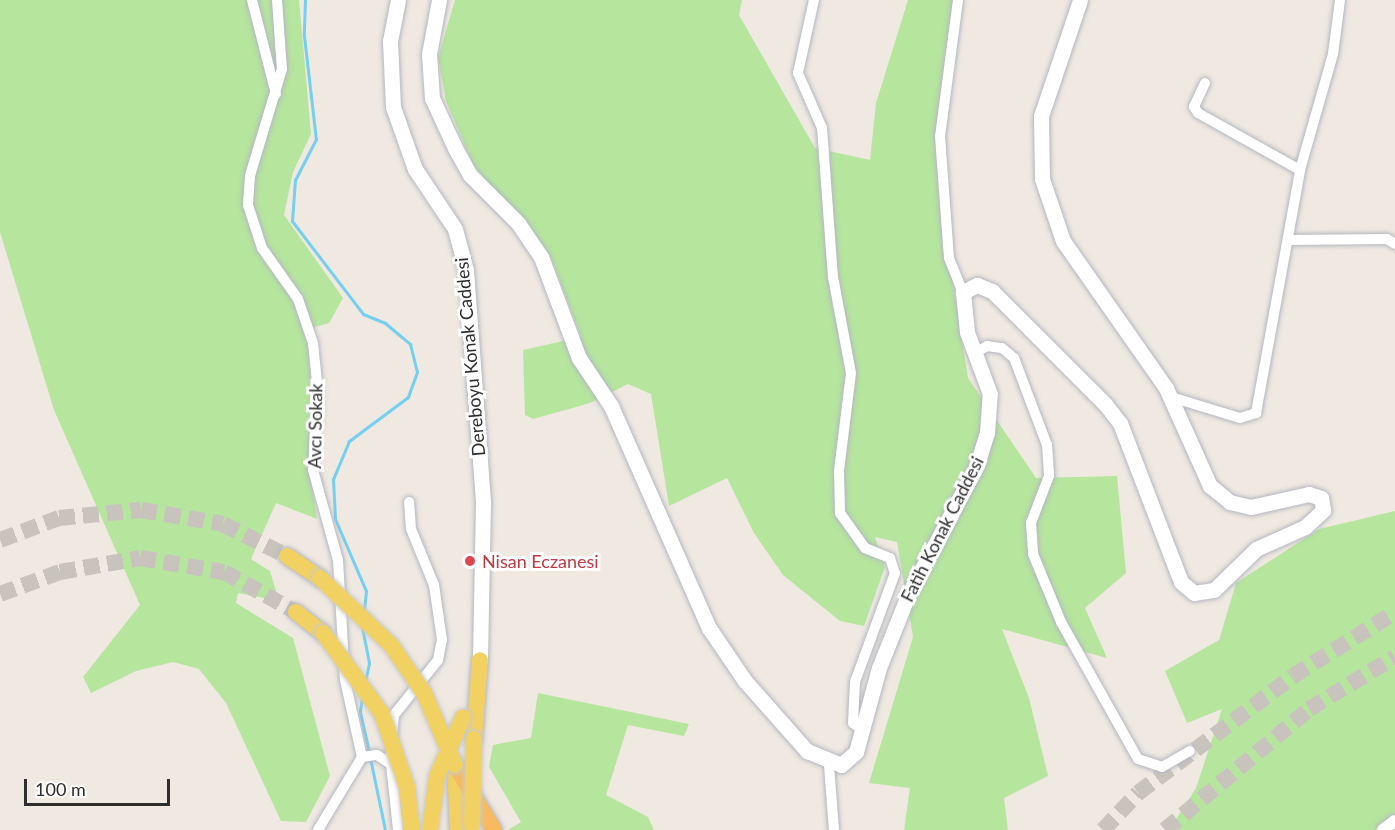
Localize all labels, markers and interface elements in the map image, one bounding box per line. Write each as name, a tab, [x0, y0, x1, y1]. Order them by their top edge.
street label: Dereboyu Konak Caddesi	[451, 257, 489, 457]
street label: Avcı Sokak	[303, 383, 327, 469]
street label: Fatih Konak Caddesi	[896, 453, 988, 605]
place label: Nisan Eczanesi	[482, 550, 599, 572]
marker: Nisan Eczanesi	[463, 554, 477, 568]
scale bar	[27, 767, 172, 805]
text: 100 m	[35, 778, 86, 800]

